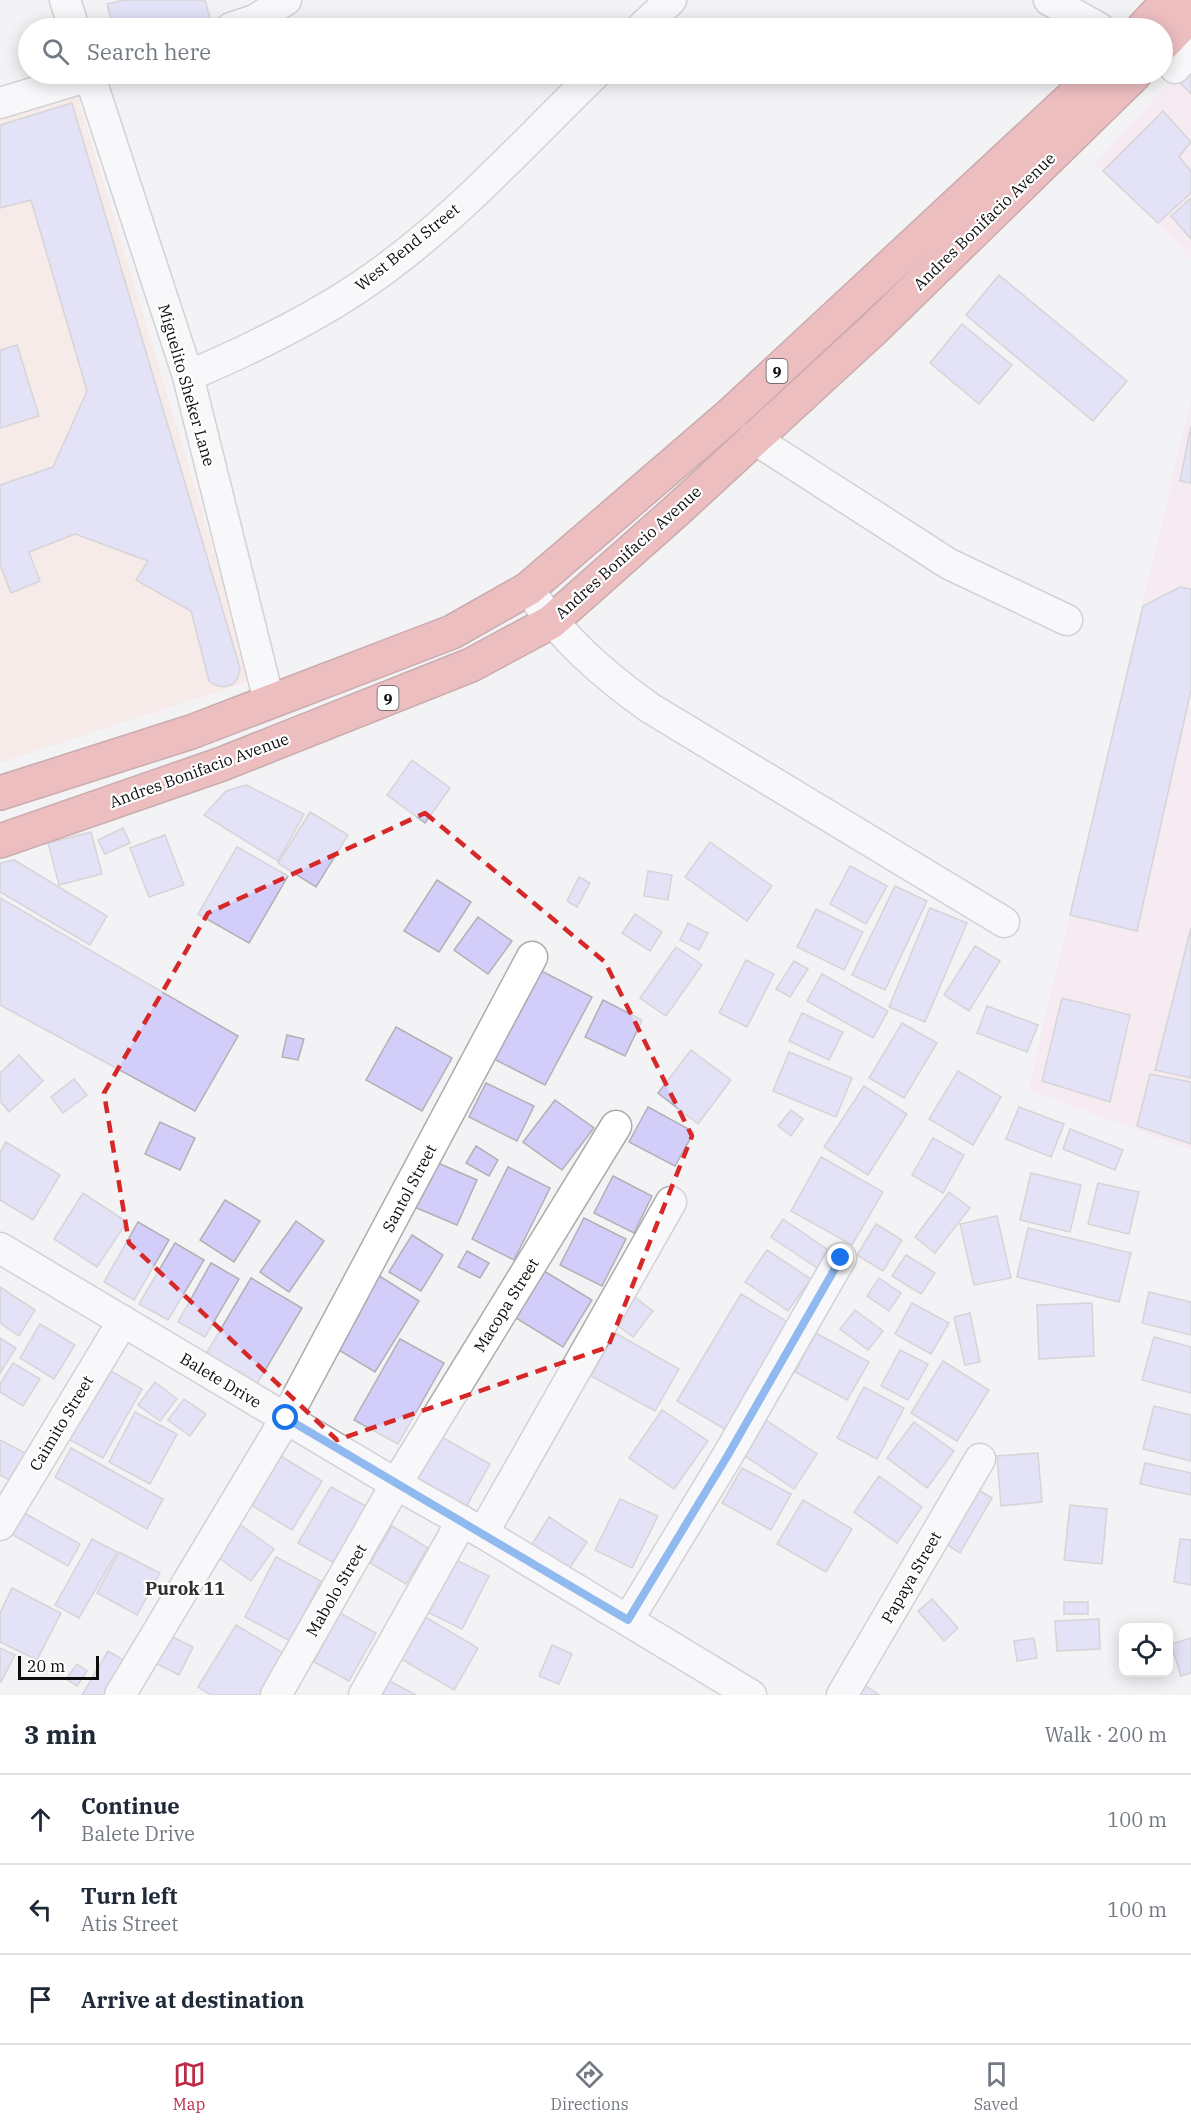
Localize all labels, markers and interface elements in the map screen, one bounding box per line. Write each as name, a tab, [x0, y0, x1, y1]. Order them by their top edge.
search box	[18, 18, 1173, 84]
icon: search	[39, 35, 72, 68]
text: Search here	[87, 37, 211, 66]
street label: Andres Bonifacio Avenue	[909, 148, 1059, 294]
street label: West Bend Street	[351, 199, 463, 295]
street label: Miguelito Sheker Lane	[154, 302, 220, 468]
road number: 9	[766, 359, 788, 383]
street label: Andres Bonifacio Avenue	[551, 481, 705, 623]
road number: 9	[378, 686, 398, 710]
street label: Andres Bonifacio Avenue	[106, 728, 292, 812]
street label: Santol Street	[378, 1140, 441, 1235]
route end	[827, 1244, 853, 1270]
street label: Macopa Street	[469, 1254, 543, 1356]
street label: Balete Drive	[177, 1348, 265, 1412]
street label: Caimito Street	[25, 1371, 97, 1474]
route start	[272, 1404, 298, 1430]
street label: Papaya Street	[877, 1527, 946, 1627]
street label: Mabolo Street	[301, 1540, 371, 1640]
district label: Purok 11	[145, 1577, 225, 1600]
map controls	[1119, 1623, 1173, 1677]
button: locate	[1119, 1623, 1173, 1677]
scale bar	[18, 1653, 99, 1680]
text: 20 m	[27, 1656, 65, 1676]
text: 3 min	[24, 1717, 97, 1751]
text: Walk · 200 m	[1045, 1721, 1167, 1748]
text: Continue	[81, 1791, 180, 1820]
icon: ahead	[24, 1803, 57, 1836]
text: 100 m	[1107, 1806, 1167, 1833]
text: Balete Drive	[81, 1820, 195, 1847]
text: Turn left	[81, 1881, 177, 1910]
icon: left	[24, 1893, 57, 1926]
text: 100 m	[1107, 1896, 1167, 1923]
text: Atis Street	[81, 1910, 178, 1937]
icon: arrive	[24, 1983, 57, 2016]
text: Arrive at destination	[81, 1985, 304, 2014]
tab: Map	[173, 2058, 206, 2114]
tab: Directions	[551, 2058, 629, 2114]
tab: Saved	[974, 2058, 1018, 2114]

